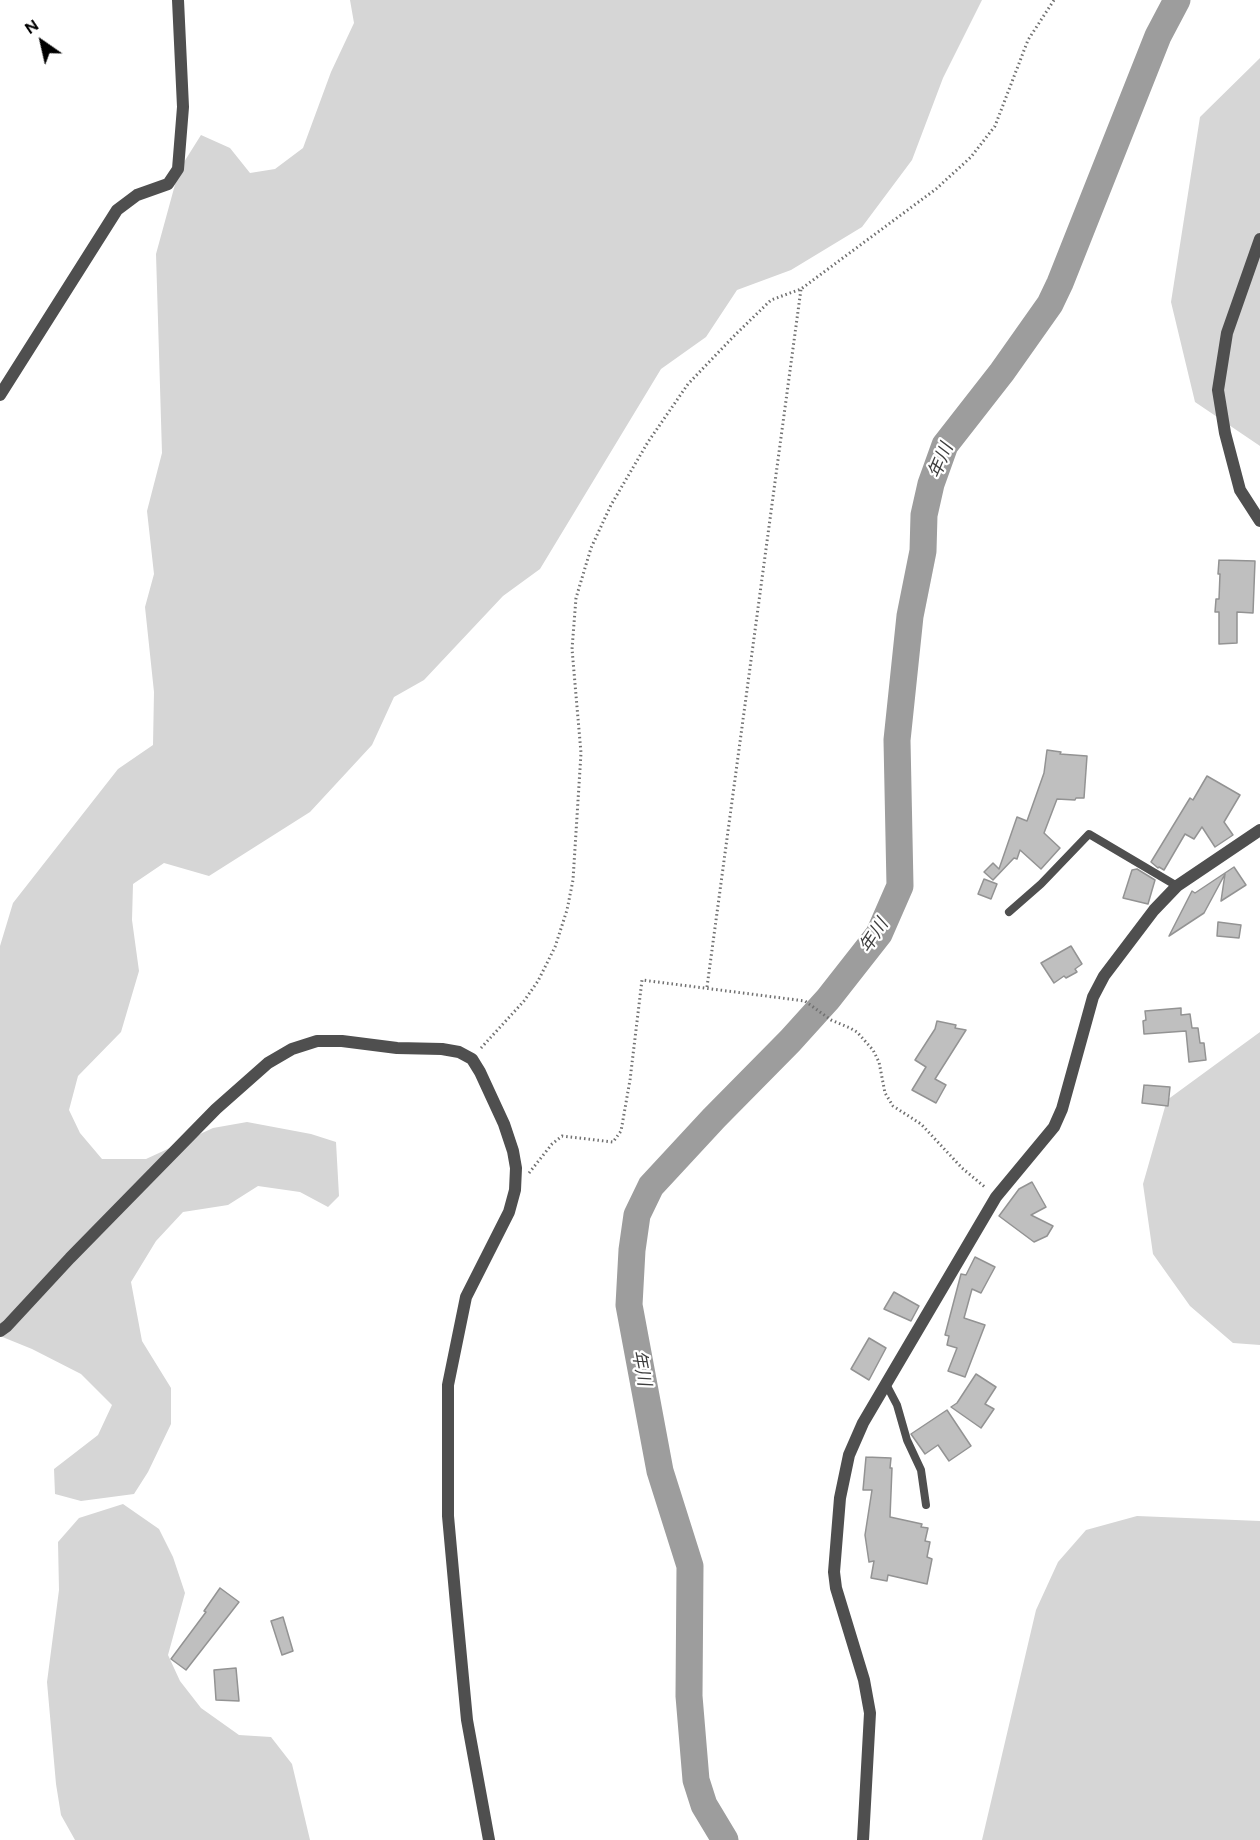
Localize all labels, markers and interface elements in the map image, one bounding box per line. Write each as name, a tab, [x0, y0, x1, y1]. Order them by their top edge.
north arrow	[12, 12, 72, 72]
text: N	[21, 15, 42, 38]
water label: 年川	[924, 440, 958, 482]
water label: 年川	[855, 915, 893, 957]
water label: 年川	[627, 1348, 655, 1388]

